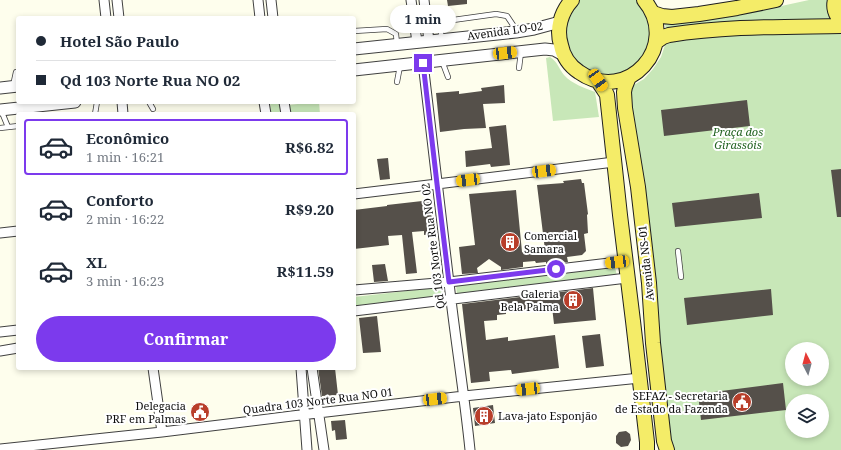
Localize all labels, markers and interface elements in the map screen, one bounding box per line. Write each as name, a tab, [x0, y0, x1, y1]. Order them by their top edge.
callout: 1 min	[390, 5, 456, 33]
text: 1 min	[405, 10, 441, 28]
street label: Avenida LO-02	[466, 18, 544, 43]
text: Hotel São Paulo	[60, 31, 179, 51]
car	[492, 46, 518, 60]
route end	[414, 54, 432, 72]
car	[586, 67, 610, 93]
text: Qd 103 Norte Rua NO 02	[60, 70, 240, 90]
park label: Praça dos Girassóis	[712, 124, 763, 152]
text: Econômico	[86, 128, 169, 148]
icon: car	[38, 129, 74, 165]
text: R$6.82	[285, 137, 334, 157]
text: 1 min · 16:21	[86, 148, 164, 166]
car	[531, 164, 557, 178]
car	[455, 173, 481, 187]
street label: Qd 103 Norte Rua NO 02	[417, 182, 448, 310]
text: Conforto	[86, 190, 154, 210]
icon: car	[38, 191, 74, 227]
text: R$9.20	[285, 199, 334, 219]
text: 2 min · 16:22	[86, 210, 164, 228]
street label: Avenida NS-01	[634, 225, 657, 302]
place label: Comercial Samara	[524, 228, 578, 256]
building icon: Comercial Samara	[499, 231, 521, 253]
text: XL	[86, 252, 107, 272]
icon: car	[38, 253, 74, 289]
car	[604, 255, 630, 269]
route start	[547, 260, 565, 278]
text: R$11.59	[277, 261, 334, 281]
text: 3 min · 16:23	[86, 272, 164, 290]
place label: Galeria Bela Palma	[501, 286, 559, 314]
building icon: Galeria Bela Palma	[562, 289, 584, 311]
button: Confirmar	[36, 316, 336, 362]
north arrow	[785, 342, 829, 386]
map controls	[785, 342, 829, 438]
car	[515, 382, 541, 396]
street label: Quadra 103 Norte Rua NO 01	[242, 384, 394, 417]
place label: SEFAZ - Secretaria de Estado da Fazenda	[615, 388, 728, 416]
public building icon: SEFAZ - Secretaria de Estado da Fazenda	[731, 391, 753, 413]
car	[422, 392, 448, 406]
button: layers	[785, 394, 829, 438]
place label: Delegacia PRF em Palmas	[106, 398, 186, 426]
public building icon: Delegacia PRF em Palmas	[189, 401, 211, 423]
building icon: Lava-jato Esponjão	[473, 405, 495, 427]
place label: Lava-jato Esponjão	[498, 408, 597, 423]

